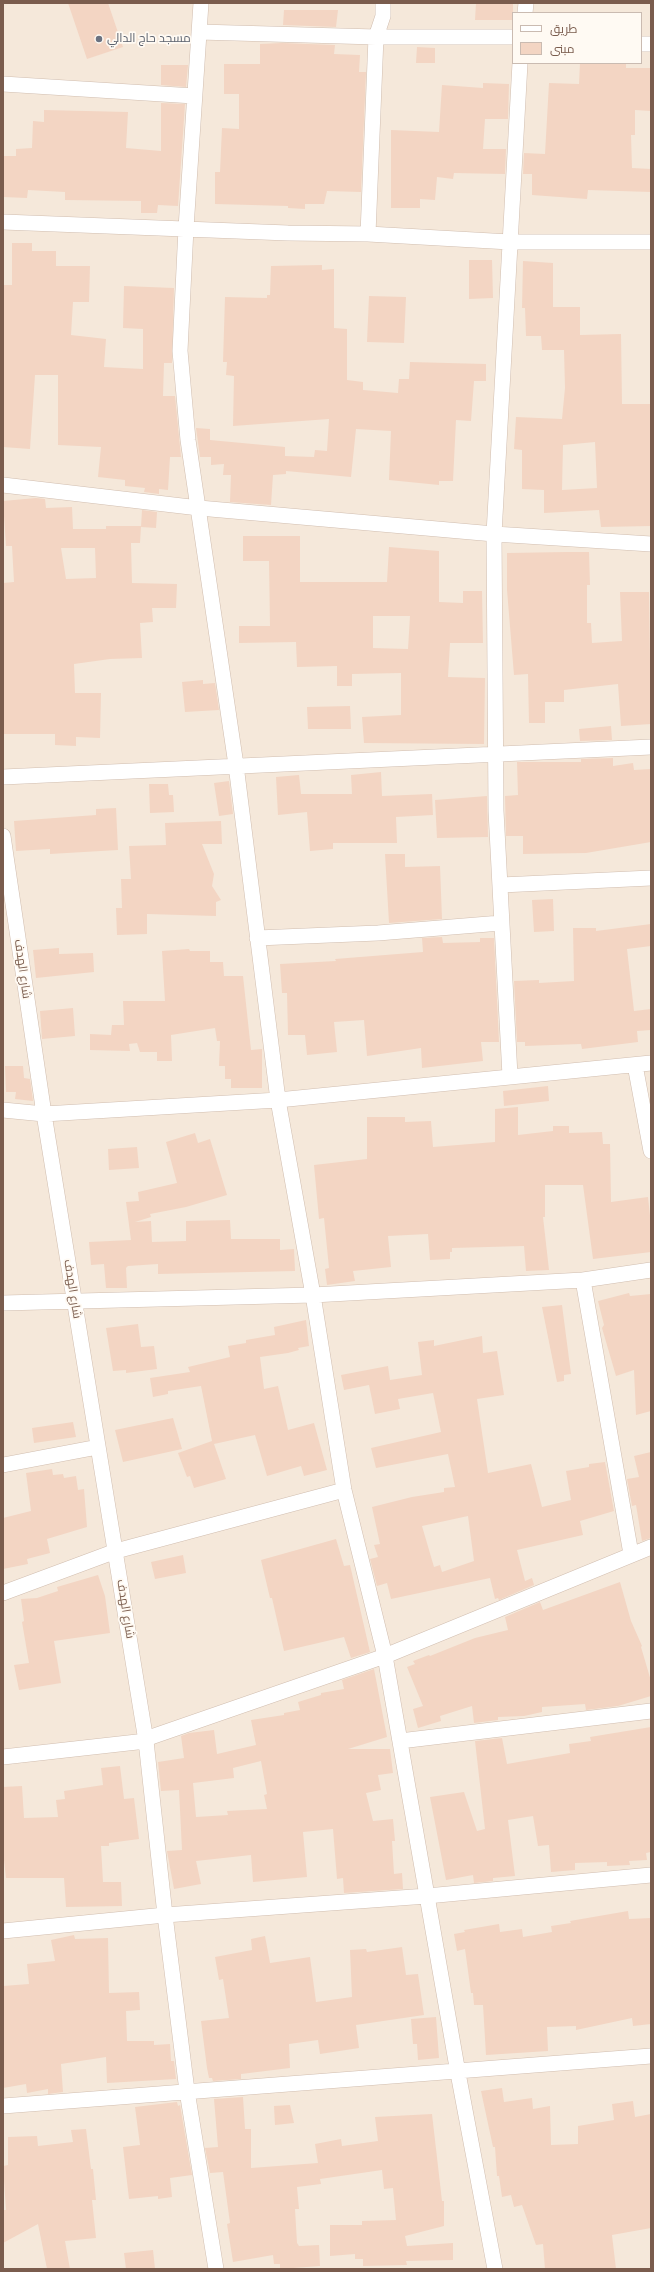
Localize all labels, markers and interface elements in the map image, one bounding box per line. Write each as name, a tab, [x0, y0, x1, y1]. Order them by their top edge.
legend	[512, 12, 642, 64]
text: طريق	[550, 20, 577, 37]
place label: مسجد حاج الدالي	[107, 32, 191, 46]
marker: مسجد حاج الدالي	[94, 34, 104, 44]
text: مبنى	[550, 40, 575, 57]
street label: شارع الهدف	[11, 938, 33, 1000]
street label: شارع الهدف	[60, 1258, 84, 1320]
street label: شارع الهدف	[113, 1578, 137, 1640]

